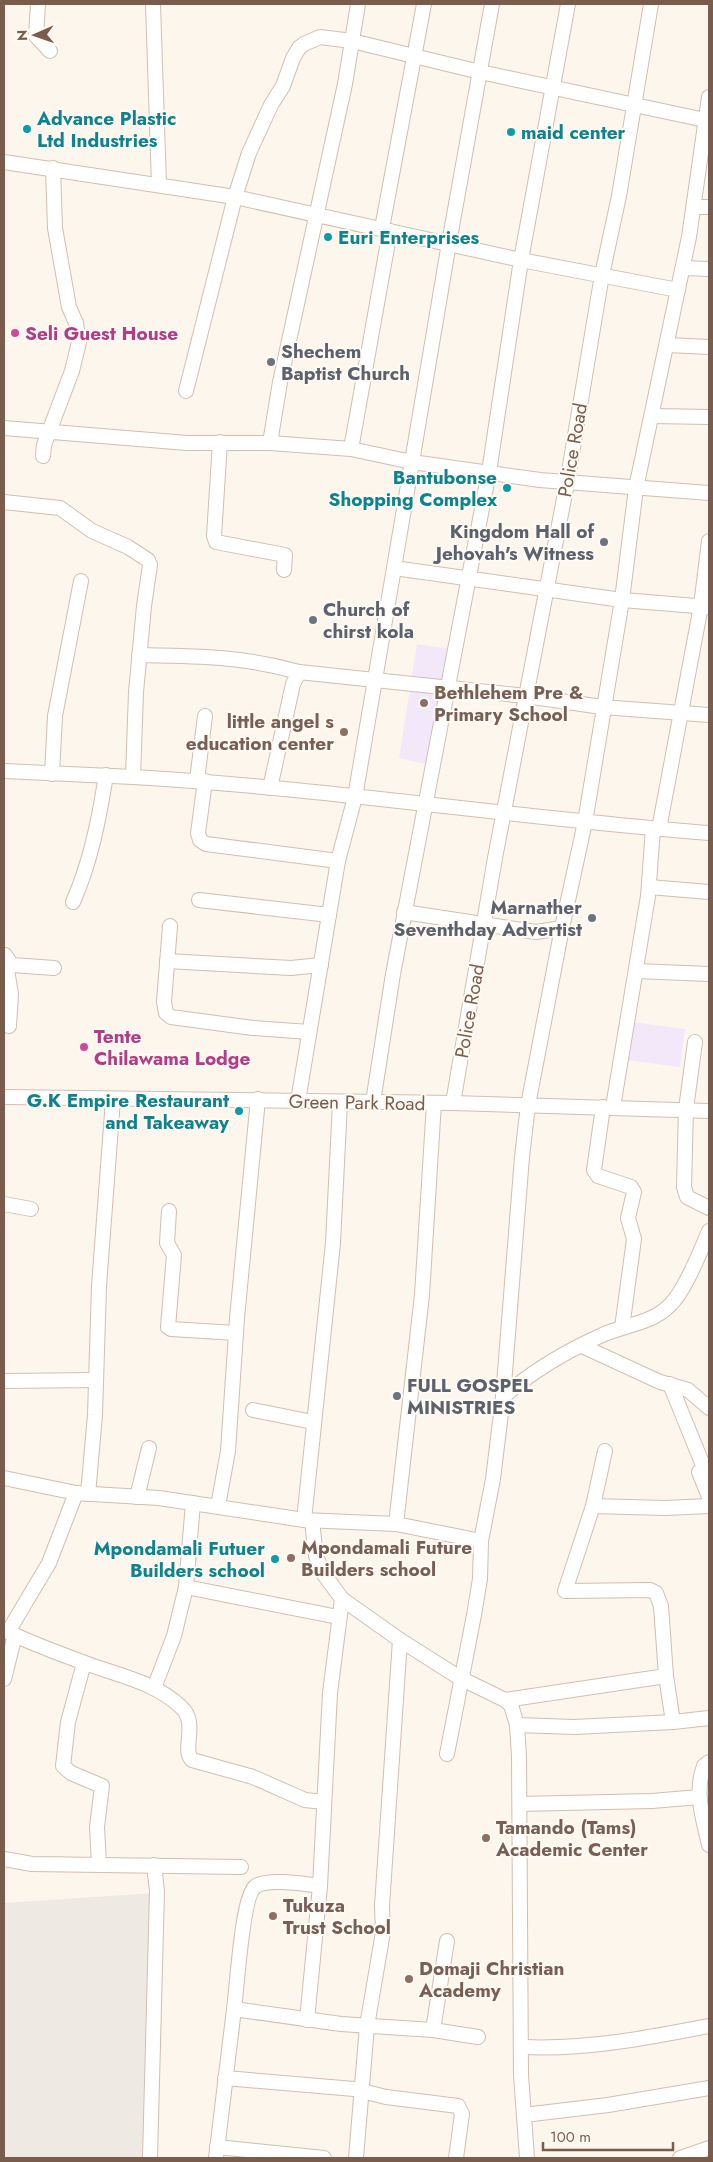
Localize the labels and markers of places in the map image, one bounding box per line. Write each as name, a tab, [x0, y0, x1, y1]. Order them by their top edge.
place label: Advance Plastic Ltd Industries	[36, 105, 176, 154]
place label: maid center	[521, 119, 626, 146]
marker: Advance Plastic Ltd Industries	[21, 123, 33, 135]
marker: maid center	[505, 126, 517, 138]
place label: Euri Enterprises	[338, 224, 480, 251]
marker: Euri Enterprises	[322, 231, 334, 243]
place label: Seli Guest House	[25, 320, 178, 347]
marker: Seli Guest House	[9, 327, 21, 339]
place label: Shechem Baptist Church	[281, 338, 410, 387]
marker: Shechem Baptist Church	[265, 356, 277, 368]
place label: Bantubonse Shopping Complex	[329, 464, 498, 513]
marker: Bantubonse Shopping Complex	[501, 482, 513, 494]
place label: Kingdom Hall of Jehovah's Witness	[432, 518, 595, 567]
marker: Kingdom Hall of Jehovah's Witness	[598, 536, 610, 548]
place label: Church of chirst kola	[323, 596, 414, 645]
marker: Church of chirst kola	[307, 614, 319, 626]
place label: Bethlehem Pre & Primary School	[434, 679, 583, 728]
marker: Bethlehem Pre & Primary School	[418, 697, 430, 709]
place label: little angel s education center	[186, 708, 334, 757]
marker: little angel s education center	[338, 726, 350, 738]
place label: Marnather Seventhday Advertist	[394, 894, 582, 943]
marker: Marnather Seventhday Advertist	[586, 912, 598, 924]
place label: Tente Chilawama Lodge	[94, 1023, 250, 1072]
marker: Tente Chilawama Lodge	[78, 1041, 90, 1053]
place label: G.K Empire Restaurant and Takeaway	[27, 1087, 230, 1136]
marker: G.K Empire Restaurant and Takeaway	[233, 1105, 245, 1117]
place label: FULL GOSPEL MINISTRIES	[407, 1372, 533, 1421]
marker: FULL GOSPEL MINISTRIES	[391, 1390, 403, 1402]
place label: Mpondamali Future Builders school	[301, 1534, 472, 1583]
place label: Mpondamali Futuer Builders school	[94, 1535, 265, 1584]
marker: Mpondamali Future Builders school	[285, 1552, 297, 1564]
marker: Mpondamali Futuer Builders school	[269, 1553, 281, 1565]
place label: Tamando (Tams) Academic Center	[495, 1814, 648, 1863]
marker: Tamando (Tams) Academic Center	[480, 1832, 492, 1844]
place label: Tukuza Trust School	[283, 1892, 391, 1941]
marker: Tukuza Trust School	[267, 1910, 279, 1922]
place label: Domaji Christian Academy	[418, 1955, 564, 2004]
marker: Domaji Christian Academy	[403, 1973, 415, 1985]

